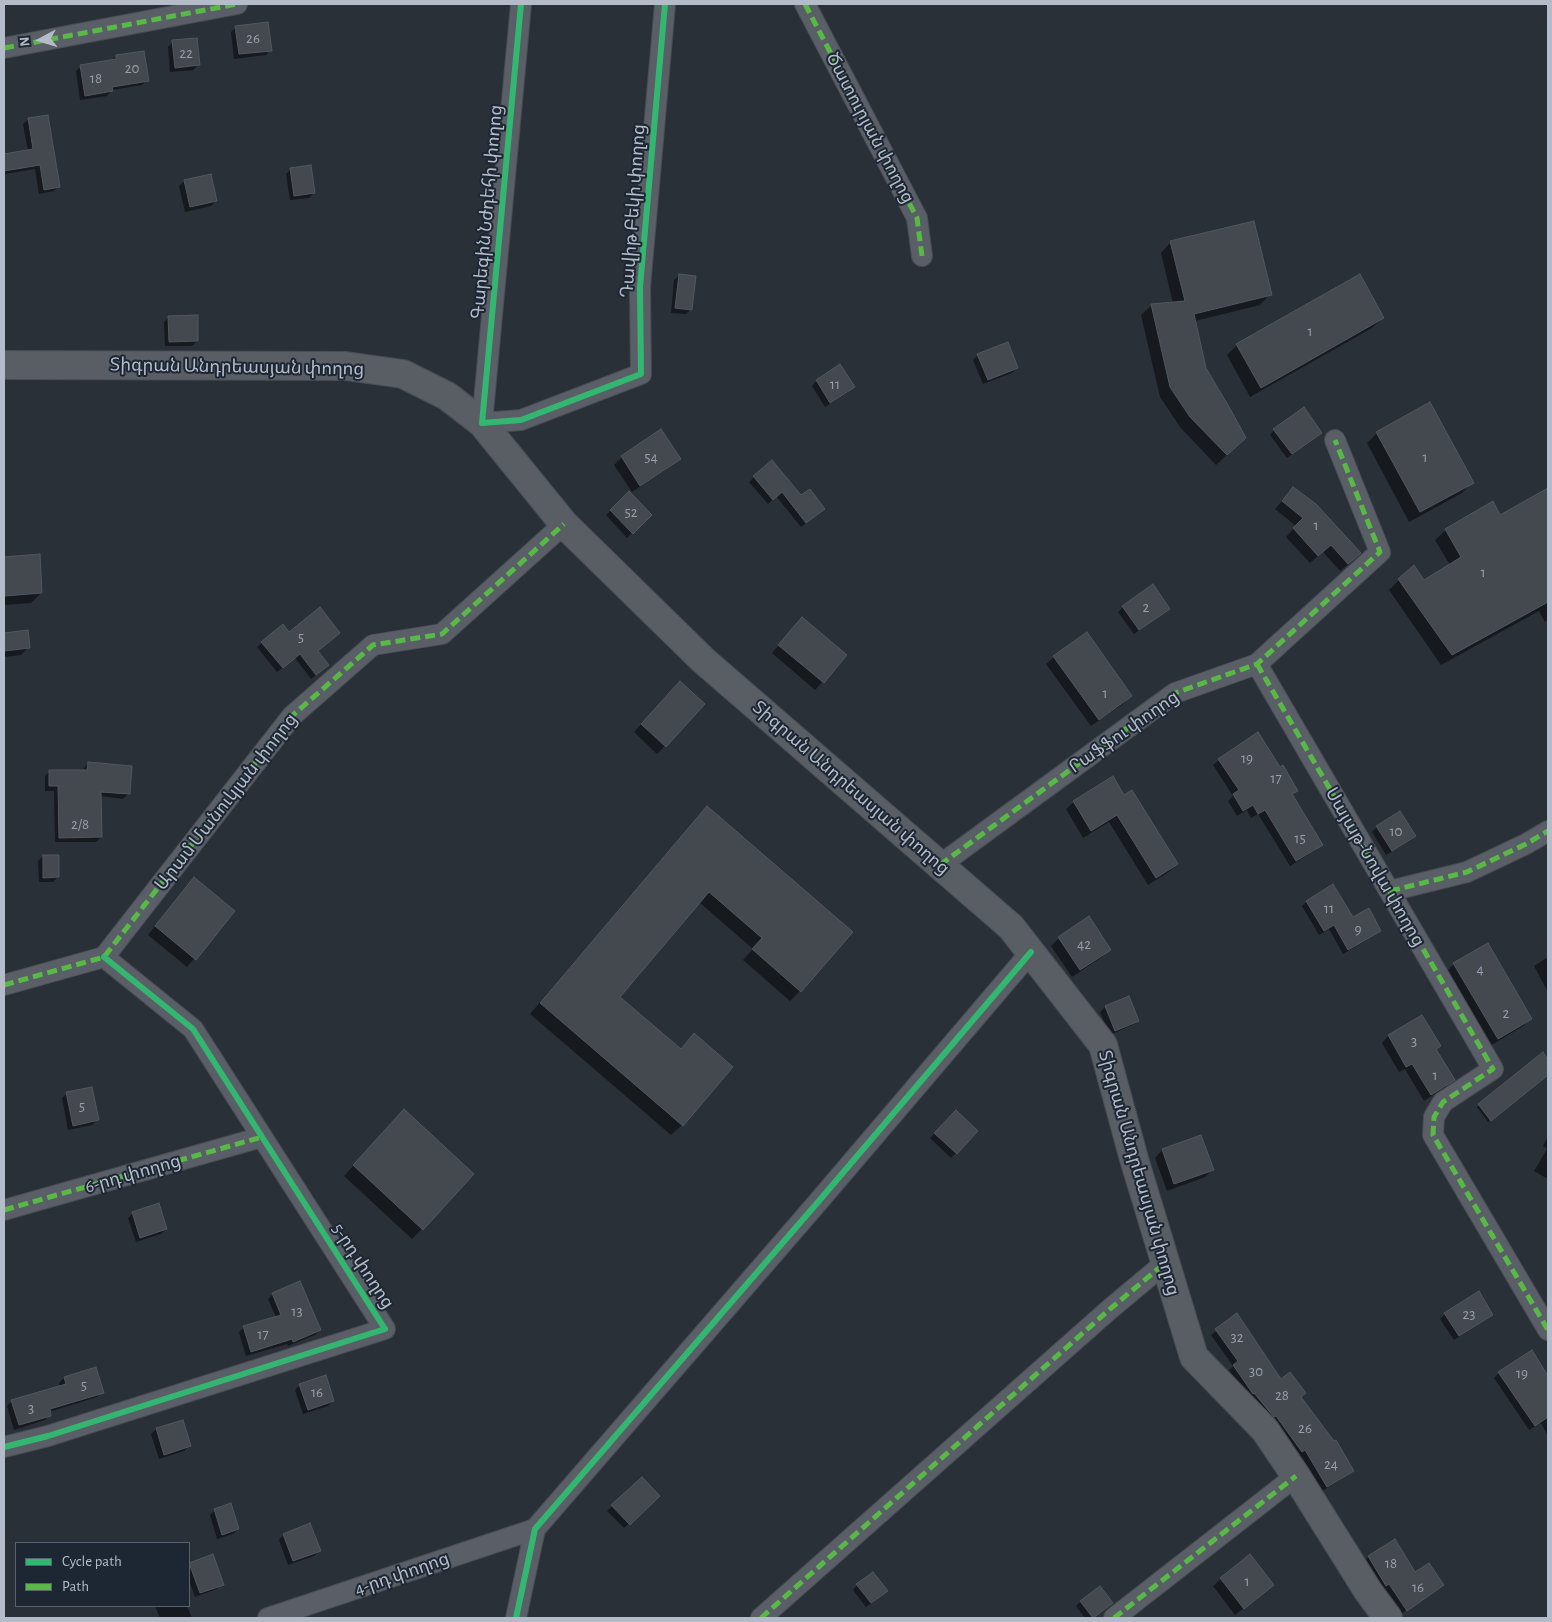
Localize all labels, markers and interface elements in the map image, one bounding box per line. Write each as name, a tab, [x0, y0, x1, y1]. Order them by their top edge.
north arrow	[15, 15, 65, 65]
house number: 26	[246, 29, 260, 47]
text: N	[18, 36, 33, 47]
house number: 22	[179, 44, 193, 62]
street label: Ծատուրյան փողոց	[821, 49, 919, 207]
house number: 20	[125, 59, 139, 77]
house number: 18	[90, 69, 102, 87]
street label: Գարեգին Նժդեհի փողոց	[467, 104, 507, 320]
street label: Դավիթ Բեկի փողոց	[616, 123, 650, 299]
house number: 1	[1307, 322, 1313, 340]
street label: Տիգրան Անդրեասյան փողոց	[110, 354, 364, 380]
house number: 11	[830, 375, 840, 393]
house number: 54	[644, 448, 658, 466]
house number: 1	[1422, 448, 1428, 466]
house number: 52	[624, 503, 638, 521]
house number: 1	[1313, 516, 1319, 534]
house number: 1	[1480, 563, 1486, 581]
house number: 2	[1143, 598, 1149, 616]
house number: 5	[298, 628, 304, 646]
house number: 1	[1102, 684, 1108, 702]
street label: Րաֆֆու փողոց	[1065, 686, 1183, 778]
street label: Տիգրան Անդրեասյան փողոց	[748, 696, 954, 880]
street label: Արամ Մանուկյան փողոց	[150, 709, 302, 895]
house number: 19	[1241, 749, 1253, 767]
house number: 17	[1270, 769, 1282, 787]
street label: Սայաթ-Նովա փողոց	[1321, 784, 1429, 950]
house number: 2/8	[71, 815, 89, 833]
house number: 10	[1389, 822, 1403, 840]
house number: 15	[1294, 829, 1306, 847]
house number: 11	[1324, 899, 1334, 917]
house number: 9	[1354, 920, 1362, 938]
house number: 42	[1077, 935, 1091, 953]
house number: 4	[1476, 960, 1484, 978]
house number: 2	[1503, 1004, 1509, 1022]
house number: 3	[1411, 1032, 1417, 1050]
street label: Տիգրան Անդրեասյան փողոց	[1094, 1048, 1184, 1298]
house number: 1	[1432, 1066, 1438, 1084]
house number: 5	[79, 1097, 85, 1115]
street label: 6-րդ փողոց	[83, 1150, 183, 1198]
street label: 5-րդ փողոց	[327, 1219, 399, 1313]
house number: 13	[291, 1302, 303, 1320]
house number: 23	[1462, 1305, 1476, 1323]
house number: 17	[257, 1325, 269, 1343]
house number: 32	[1230, 1328, 1244, 1346]
house number: 30	[1249, 1362, 1263, 1380]
house number: 19	[1516, 1364, 1528, 1382]
house number: 5	[81, 1376, 87, 1394]
house number: 16	[311, 1383, 323, 1401]
house number: 28	[1275, 1386, 1289, 1404]
house number: 3	[28, 1399, 34, 1417]
house number: 26	[1298, 1419, 1312, 1437]
house number: 24	[1324, 1455, 1338, 1473]
legend	[15, 1542, 190, 1607]
street label: 4-րդ փողոց	[352, 1548, 452, 1600]
text: Cycle path	[62, 1554, 122, 1569]
house number: 18	[1385, 1554, 1397, 1572]
house number: 1	[1244, 1572, 1250, 1590]
house number: 16	[1412, 1578, 1424, 1596]
text: Path	[62, 1579, 89, 1594]

